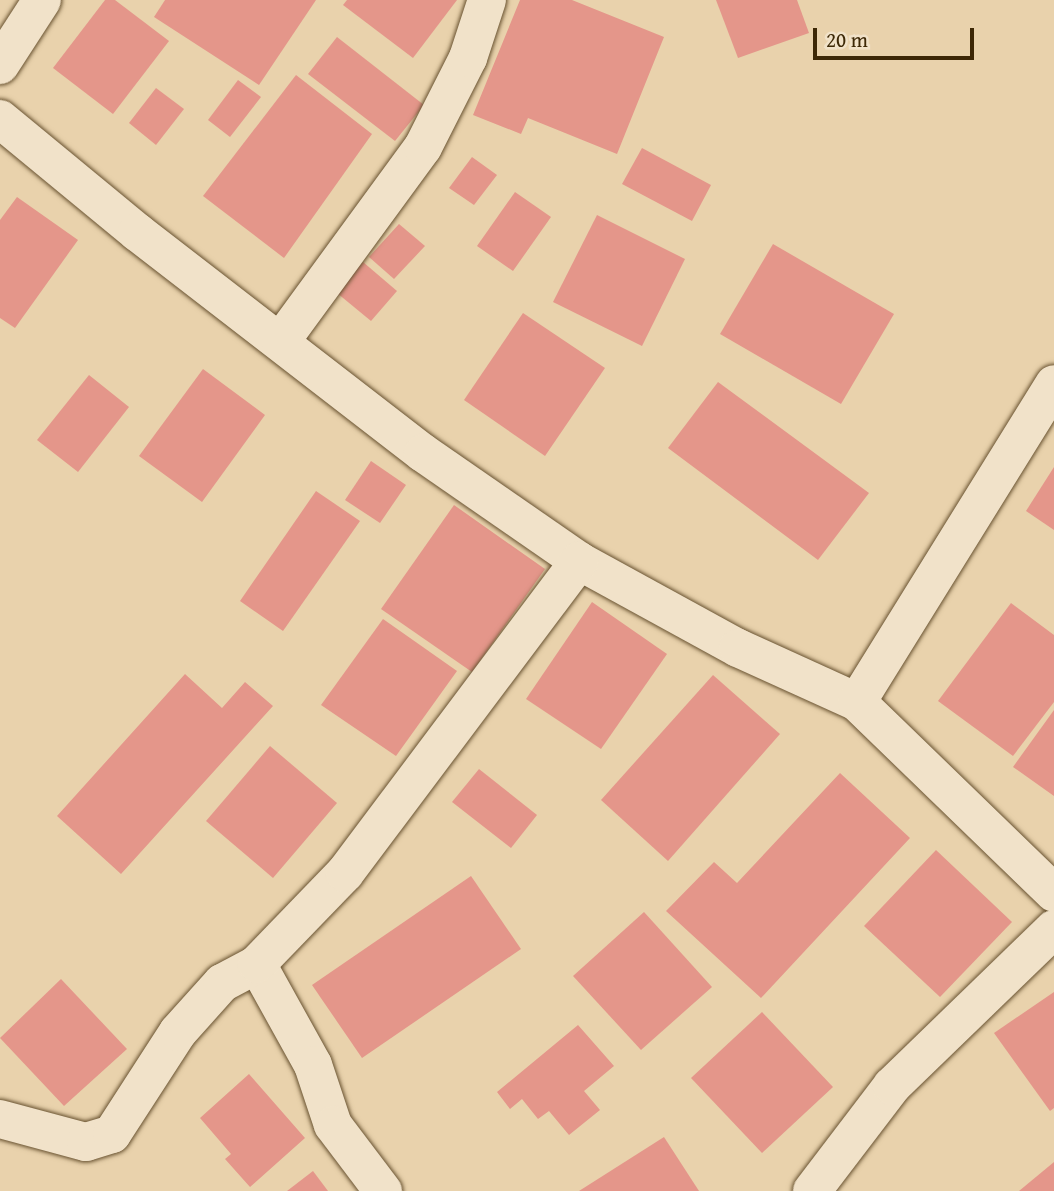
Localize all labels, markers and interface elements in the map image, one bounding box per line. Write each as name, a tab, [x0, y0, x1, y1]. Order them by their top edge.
scale bar	[816, 14, 977, 58]
text: 20 m	[826, 24, 868, 55]

